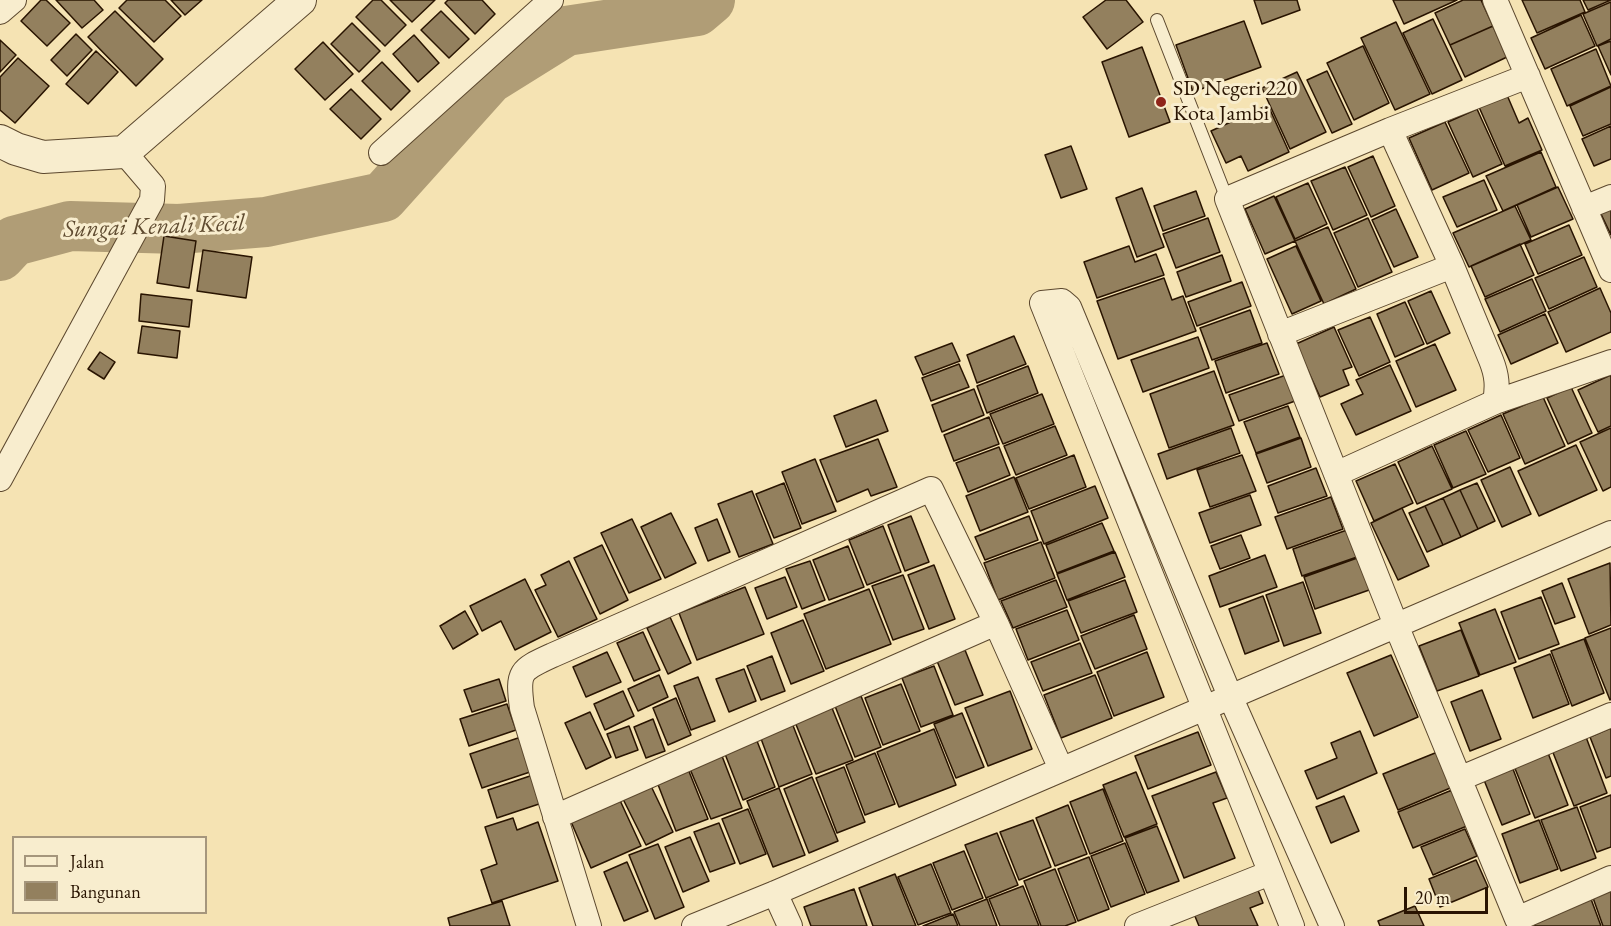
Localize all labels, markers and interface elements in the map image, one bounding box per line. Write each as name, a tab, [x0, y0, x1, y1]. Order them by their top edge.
place label: SD Negeri 220 Kota Jambi	[1173, 76, 1297, 128]
marker: SD Negeri 220 Kota Jambi	[1154, 95, 1168, 109]
water label: Sungai Kenali Kecil	[63, 209, 245, 245]
legend	[12, 836, 207, 914]
text: Jalan	[70, 850, 104, 873]
scale bar	[1407, 875, 1491, 913]
text: Bangunan	[70, 880, 141, 903]
text: 20 m	[1415, 886, 1450, 909]

